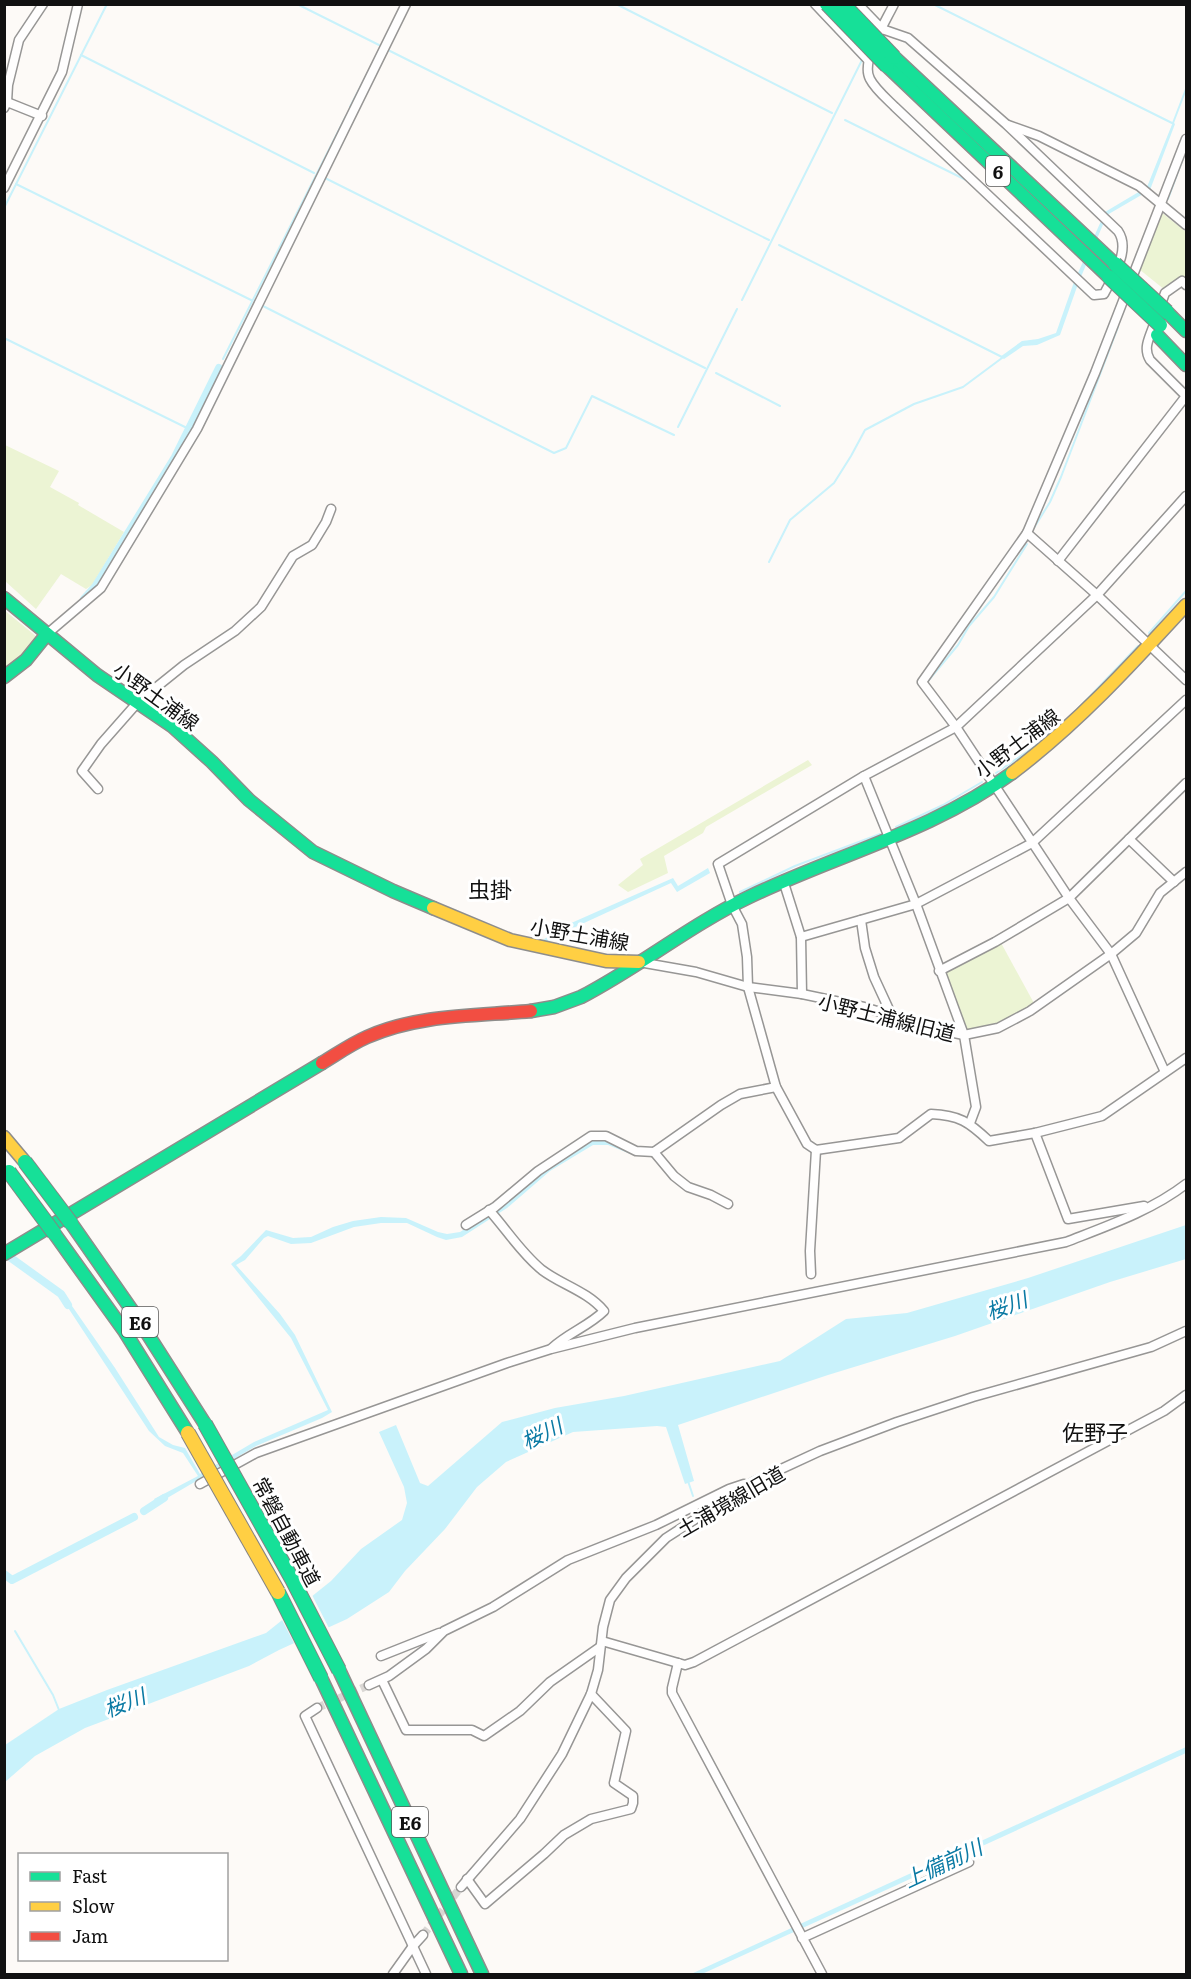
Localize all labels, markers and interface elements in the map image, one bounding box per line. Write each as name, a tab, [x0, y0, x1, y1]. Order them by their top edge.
road number: 6	[986, 156, 1010, 186]
street label: 小野土浦線	[108, 653, 206, 737]
street label: 小野土浦線	[967, 700, 1065, 784]
district label: 虫掛	[468, 872, 512, 905]
street label: 小野土浦線	[528, 910, 632, 956]
street label: 小野土浦線旧道	[815, 985, 959, 1047]
water label: 桜川	[981, 1282, 1033, 1326]
road number: E6	[122, 1307, 158, 1337]
water label: 桜川	[515, 1408, 568, 1455]
district label: 佐野子	[1062, 1415, 1128, 1448]
street label: 土浦境線旧道	[671, 1457, 789, 1543]
street label: 常磐自動車道	[247, 1471, 329, 1591]
water label: 桜川	[99, 1678, 151, 1723]
road number: E6	[392, 1807, 428, 1837]
water label: 上備前川	[897, 1829, 988, 1894]
legend	[18, 1853, 228, 1961]
text: Fast	[72, 1862, 108, 1889]
text: Slow	[72, 1892, 115, 1919]
text: Jam	[72, 1922, 108, 1949]

